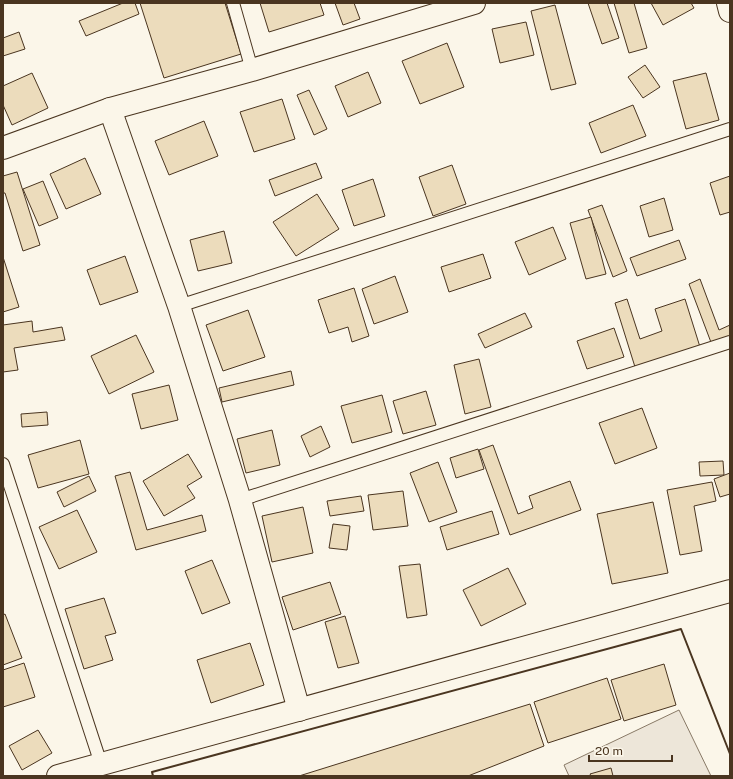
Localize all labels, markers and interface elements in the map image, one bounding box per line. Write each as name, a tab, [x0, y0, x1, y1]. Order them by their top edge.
scale bar	[589, 737, 672, 763]
text: 20 m	[595, 744, 623, 758]

